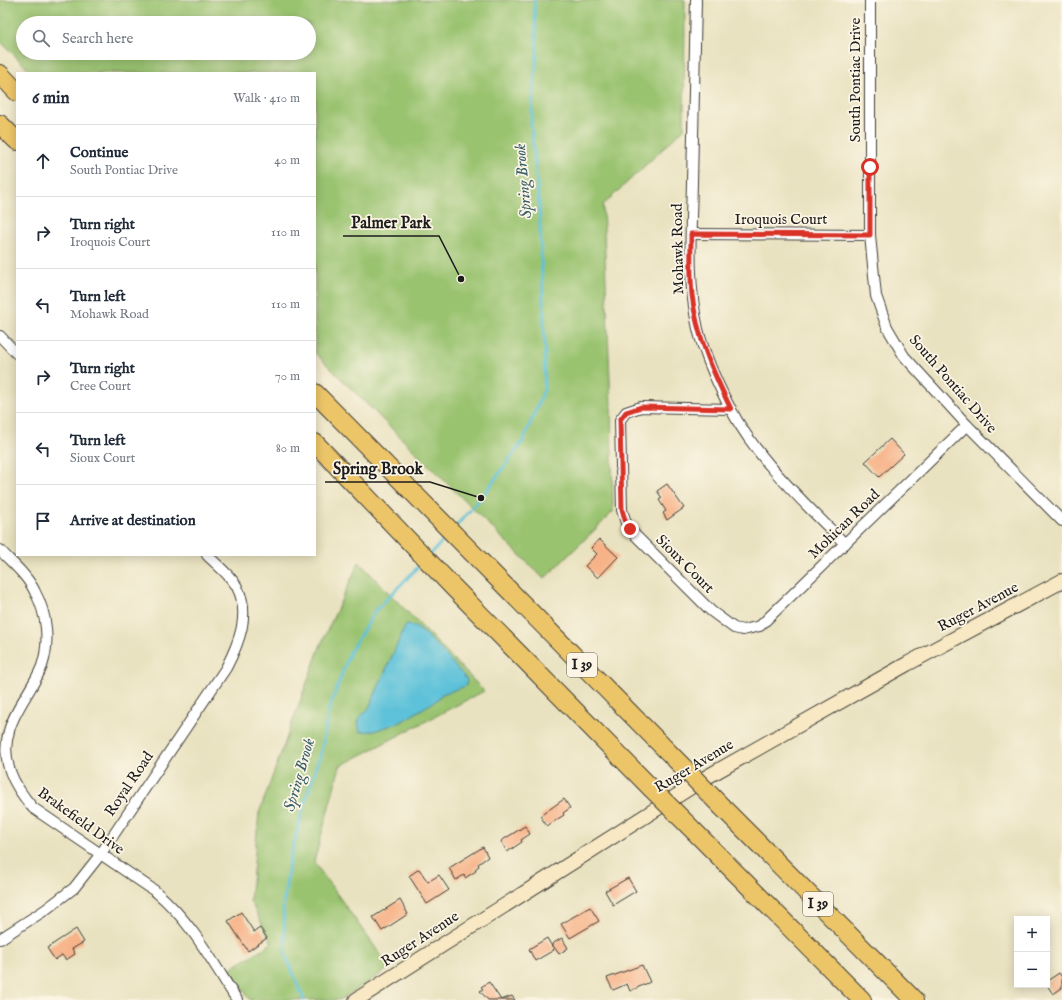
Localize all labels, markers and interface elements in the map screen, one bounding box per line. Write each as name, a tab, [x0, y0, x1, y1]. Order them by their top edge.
search box	[16, 16, 316, 60]
street label: South Pontiac Drive	[846, 18, 865, 142]
icon: search	[30, 27, 52, 49]
text: Search here	[62, 29, 133, 48]
text: 6 min	[32, 88, 70, 109]
text: Walk · 410 m	[233, 90, 300, 107]
water label: Spring Brook	[511, 142, 537, 219]
text: Continue	[70, 143, 128, 162]
icon: ahead	[32, 150, 54, 172]
text: 40 m	[274, 152, 300, 169]
route start	[861, 158, 879, 176]
text: South Pontiac Drive	[70, 162, 178, 179]
street label: Mohawk Road	[668, 202, 688, 295]
callout: Palmer Park	[343, 208, 439, 236]
street label: Iroquois Court	[735, 210, 827, 229]
text: Palmer Park	[351, 214, 431, 234]
text: Turn right	[70, 215, 135, 234]
icon: right	[32, 222, 54, 244]
text: 110 m	[271, 224, 300, 241]
text: Iroquois Court	[70, 234, 151, 251]
text: Turn left	[70, 287, 126, 306]
icon: left	[32, 294, 54, 316]
text: 110 m	[271, 296, 300, 313]
text: Mohawk Road	[70, 306, 149, 323]
street label: South Pontiac Drive	[905, 331, 1001, 437]
text: Turn right	[70, 359, 135, 378]
icon: right	[32, 366, 54, 388]
text: 70 m	[275, 368, 300, 385]
text: Cree Court	[70, 378, 131, 395]
text: Turn left	[70, 431, 126, 450]
icon: left	[32, 438, 54, 460]
text: 80 m	[276, 440, 300, 457]
text: Sioux Court	[70, 450, 135, 467]
callout: Spring Brook	[325, 454, 430, 482]
text: Spring Brook	[333, 460, 423, 480]
street label: Mohican Road	[804, 485, 884, 563]
icon: arrive	[32, 510, 54, 532]
text: Arrive at destination	[70, 511, 196, 530]
route end	[621, 520, 639, 538]
street label: Sioux Court	[652, 531, 718, 597]
street label: Ruger Avenue	[934, 578, 1022, 636]
road number: I 39	[567, 653, 597, 677]
street label: Ruger Avenue	[651, 735, 737, 797]
water label: Spring Brook	[280, 736, 320, 814]
street label: Royal Road	[100, 747, 158, 820]
street label: Brakefield Drive	[34, 783, 128, 859]
road number: I 39	[803, 892, 833, 916]
street label: Ruger Avenue	[378, 907, 462, 971]
map controls	[1014, 916, 1050, 988]
button: +	[1014, 916, 1050, 952]
button: −	[1014, 952, 1050, 988]

